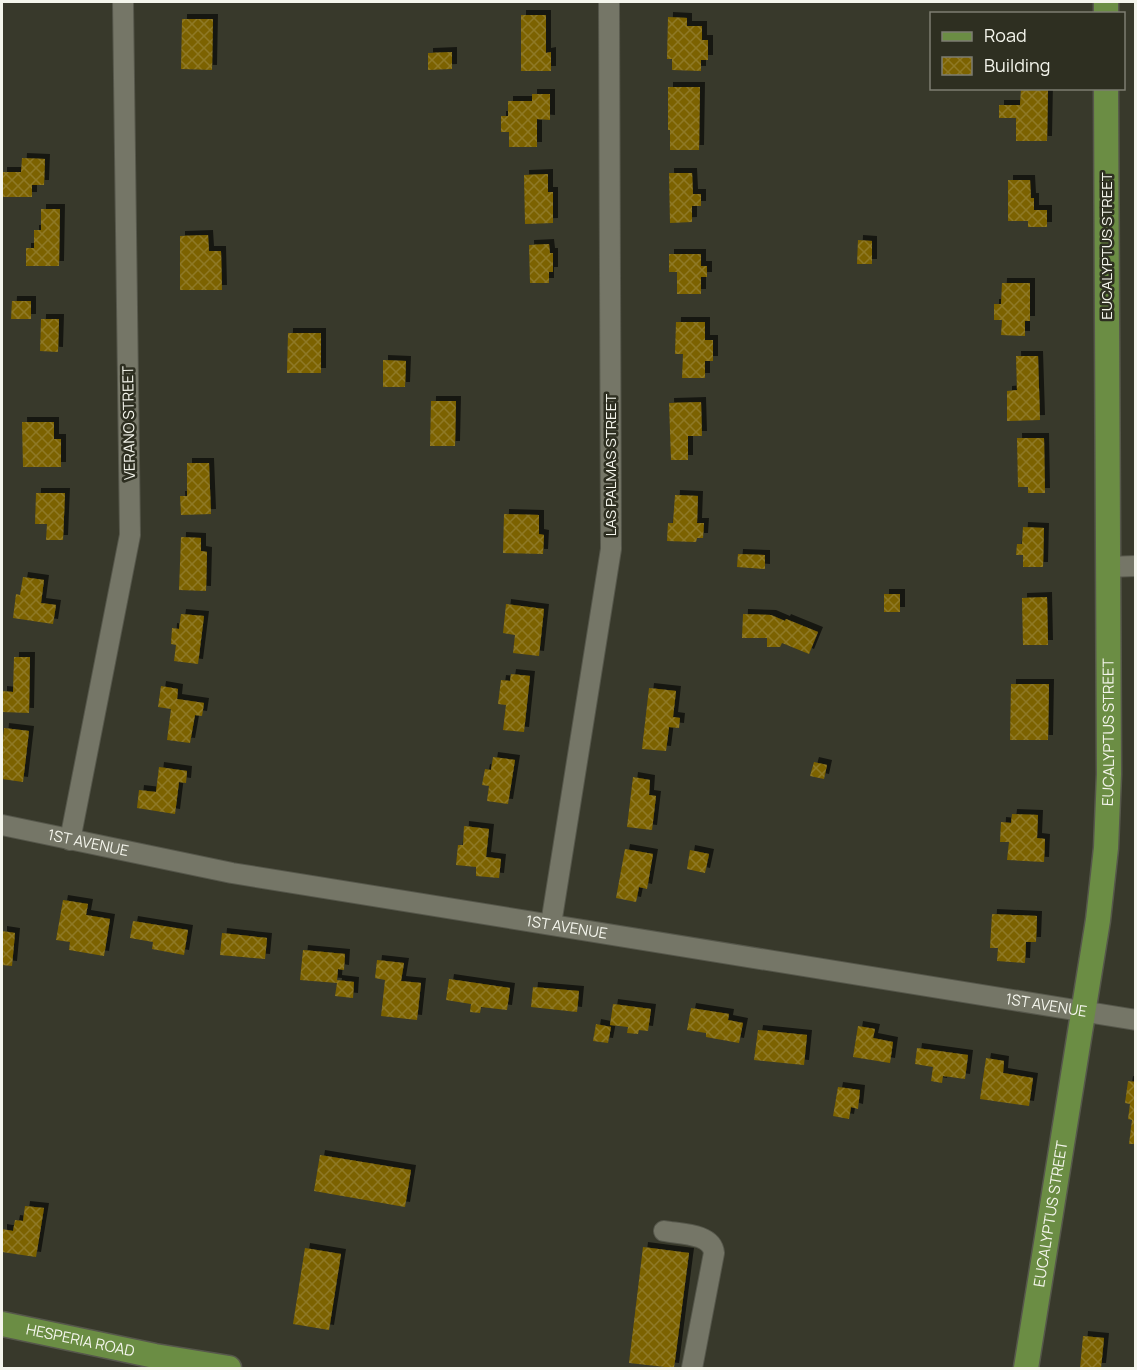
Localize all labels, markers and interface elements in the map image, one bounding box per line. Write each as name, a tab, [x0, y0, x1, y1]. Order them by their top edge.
legend	[930, 12, 1125, 90]
text: Road	[984, 23, 1027, 47]
text: Building	[984, 53, 1050, 77]
street label: EUCALYPTUS STREET	[1096, 172, 1117, 320]
street label: VERANO STREET	[117, 366, 140, 480]
street label: LAS PALMAS STREET	[600, 394, 621, 536]
street label: EUCALYPTUS STREET	[1097, 658, 1119, 806]
street label: 1ST AVENUE	[46, 824, 131, 861]
street label: 1ST AVENUE	[525, 910, 609, 944]
street label: 1ST AVENUE	[1004, 988, 1089, 1022]
street label: EUCALYPTUS STREET	[1028, 1139, 1072, 1288]
street label: HESPERIA ROAD	[24, 1318, 137, 1361]

